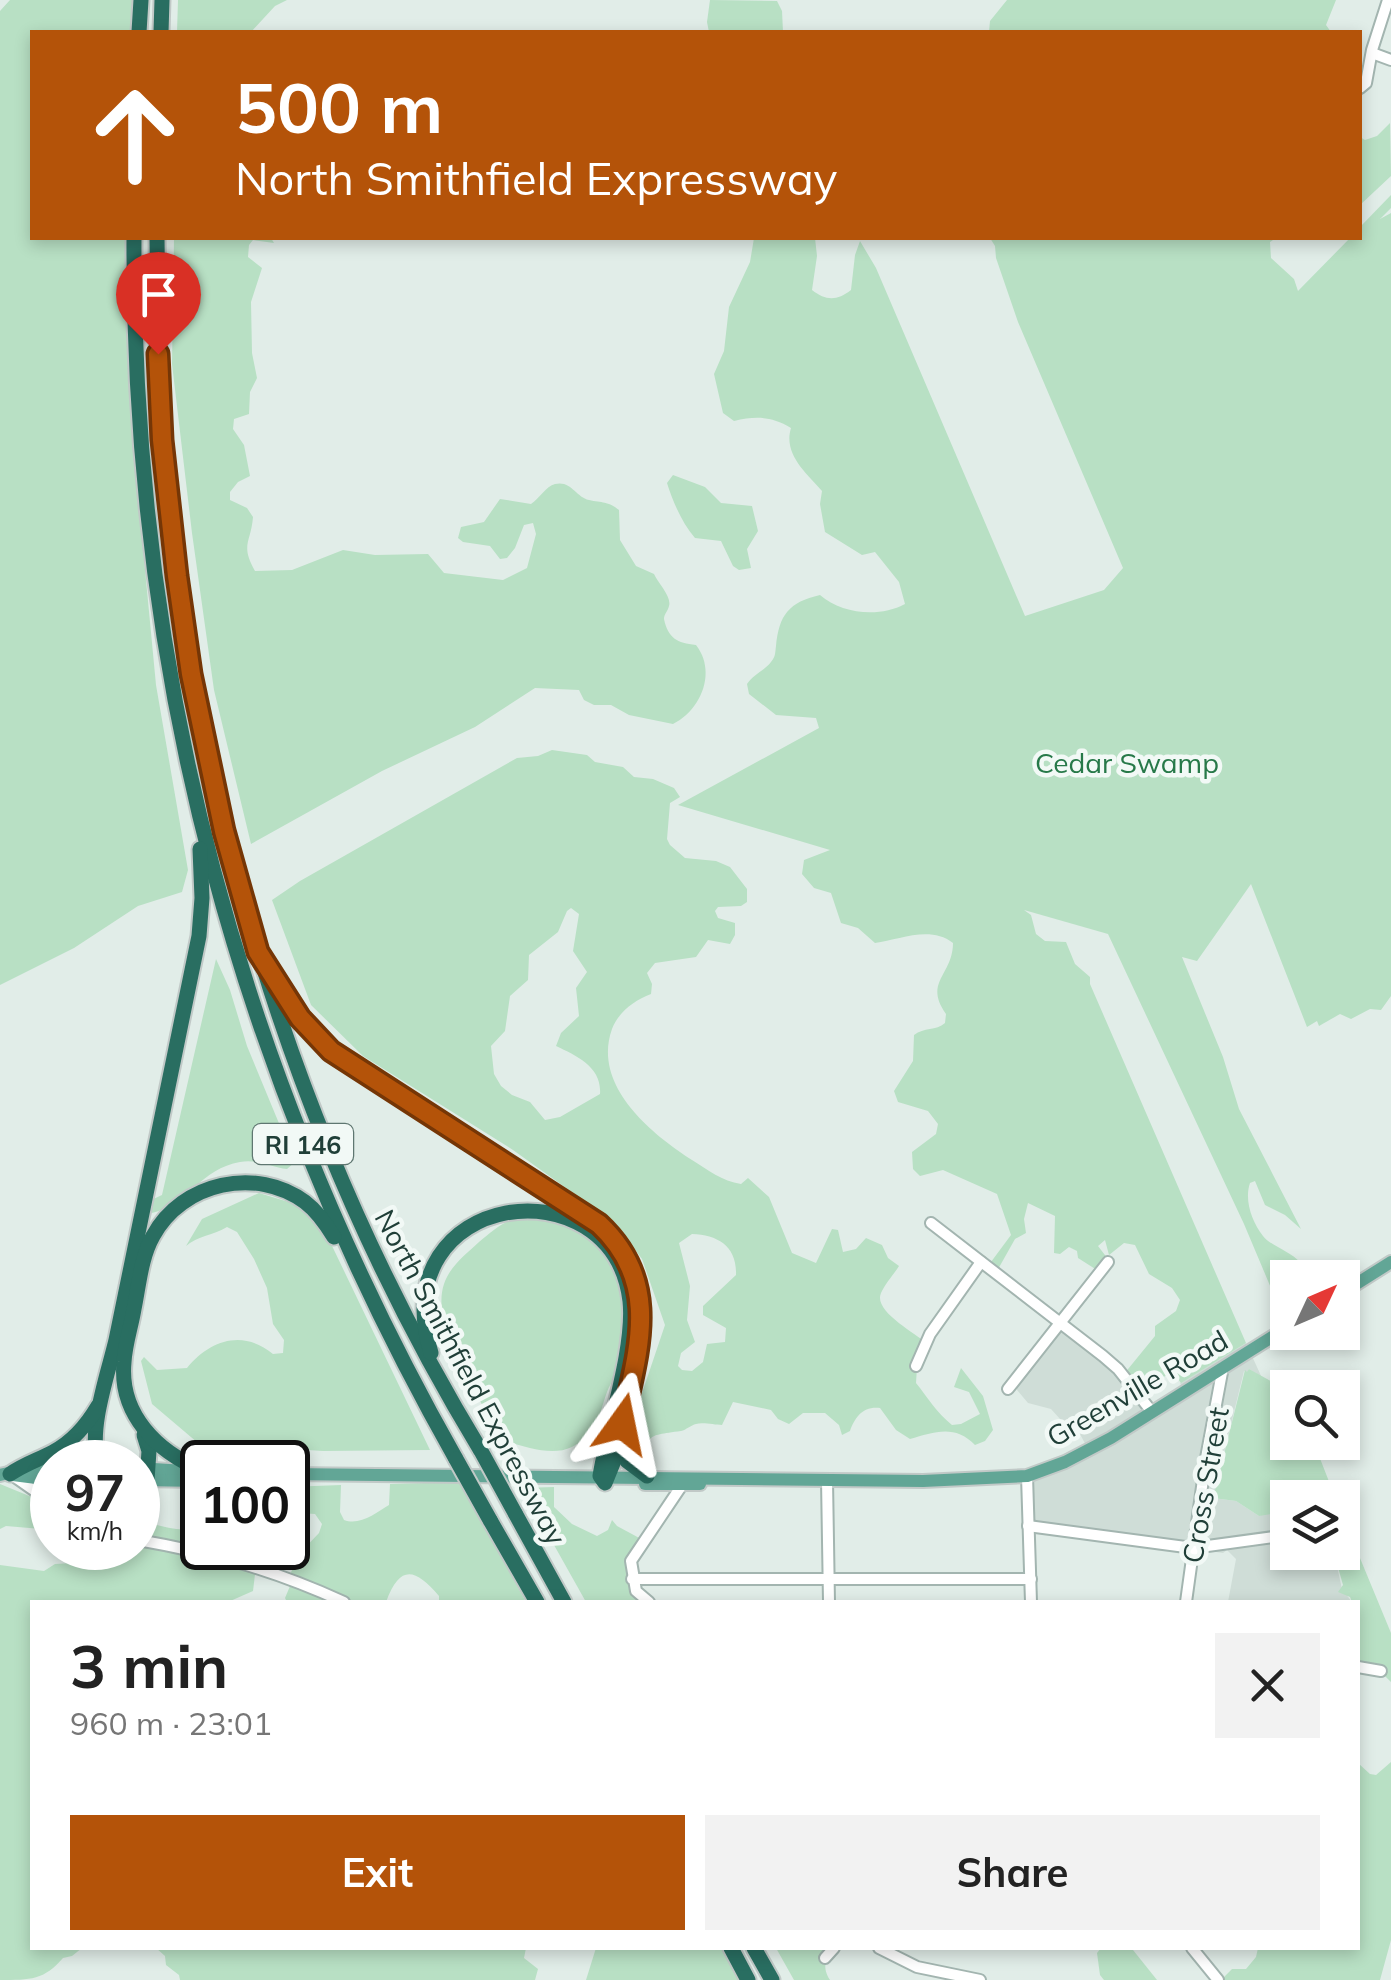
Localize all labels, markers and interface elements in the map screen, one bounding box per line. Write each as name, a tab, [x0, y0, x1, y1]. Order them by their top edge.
text: 500 m	[235, 63, 443, 151]
icon: ahead	[70, 70, 200, 200]
text: North Smithfield Expressway	[235, 150, 837, 206]
pin	[116, 252, 201, 355]
icon: arrive	[131, 267, 186, 322]
park label: Cedar Swamp	[1035, 745, 1219, 780]
road number: RI 146	[253, 1124, 353, 1164]
street label: North Smithfield Expressway	[368, 1203, 574, 1551]
north arrow	[1270, 1260, 1360, 1350]
map controls	[1270, 1260, 1360, 1570]
street label: Greenville Road	[1040, 1322, 1234, 1454]
button: search	[1270, 1370, 1360, 1460]
position arrow	[570, 1372, 674, 1476]
street label: Cross Street	[1174, 1404, 1236, 1566]
speed limit sign: 100	[180, 1440, 310, 1570]
text: 97	[65, 1461, 125, 1524]
button: layers	[1270, 1480, 1360, 1570]
text: km/h	[67, 1515, 123, 1546]
text: 3 min	[70, 1628, 228, 1703]
button: close	[1215, 1633, 1320, 1738]
text: 960 m · 23:01	[70, 1703, 272, 1743]
button: Exit	[70, 1815, 685, 1930]
button: Share	[705, 1815, 1320, 1930]

